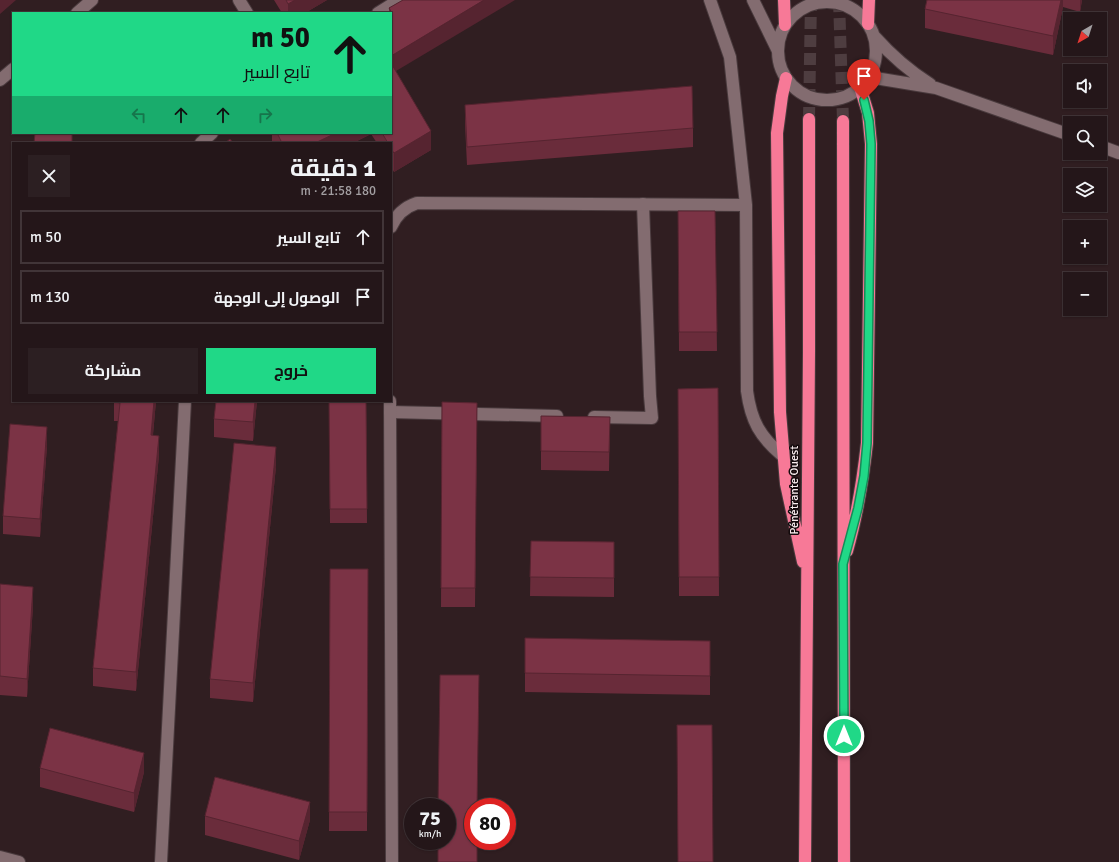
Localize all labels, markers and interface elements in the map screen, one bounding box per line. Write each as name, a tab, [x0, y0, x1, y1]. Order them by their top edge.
north arrow	[1063, 12, 1107, 56]
map controls	[1063, 12, 1107, 316]
text: 50 m	[251, 21, 310, 55]
icon: ahead	[324, 28, 376, 80]
pin	[847, 59, 881, 100]
text: تابع السير	[244, 61, 310, 83]
button: sound	[1063, 64, 1107, 108]
icon: arrive	[853, 65, 875, 87]
icon: left	[128, 104, 150, 126]
icon: ahead	[170, 104, 192, 126]
icon: ahead	[212, 104, 234, 126]
icon: right	[254, 104, 276, 126]
button: search	[1063, 116, 1107, 160]
text: 1 دقيقة	[290, 153, 376, 183]
button: close	[28, 155, 70, 197]
button: layers	[1063, 168, 1107, 212]
text: 180 m · 21:58	[300, 183, 376, 199]
button: +	[1063, 220, 1107, 264]
icon: ahead	[352, 226, 374, 248]
text: 50 m	[30, 228, 61, 246]
text: تابع السير	[277, 229, 340, 247]
button: −	[1063, 272, 1107, 316]
icon: arrive	[352, 286, 374, 308]
text: 130 m	[30, 288, 70, 306]
text: الوصول إلى الوجهة	[214, 289, 340, 307]
button: مشاركة	[28, 348, 198, 394]
button: خروج	[206, 348, 376, 394]
street label: Pénétrante Ouest	[787, 446, 802, 534]
position arrow	[823, 715, 865, 757]
speed limit sign: 80	[464, 798, 516, 850]
text: 75	[419, 806, 441, 831]
text: km/h	[419, 828, 441, 840]

